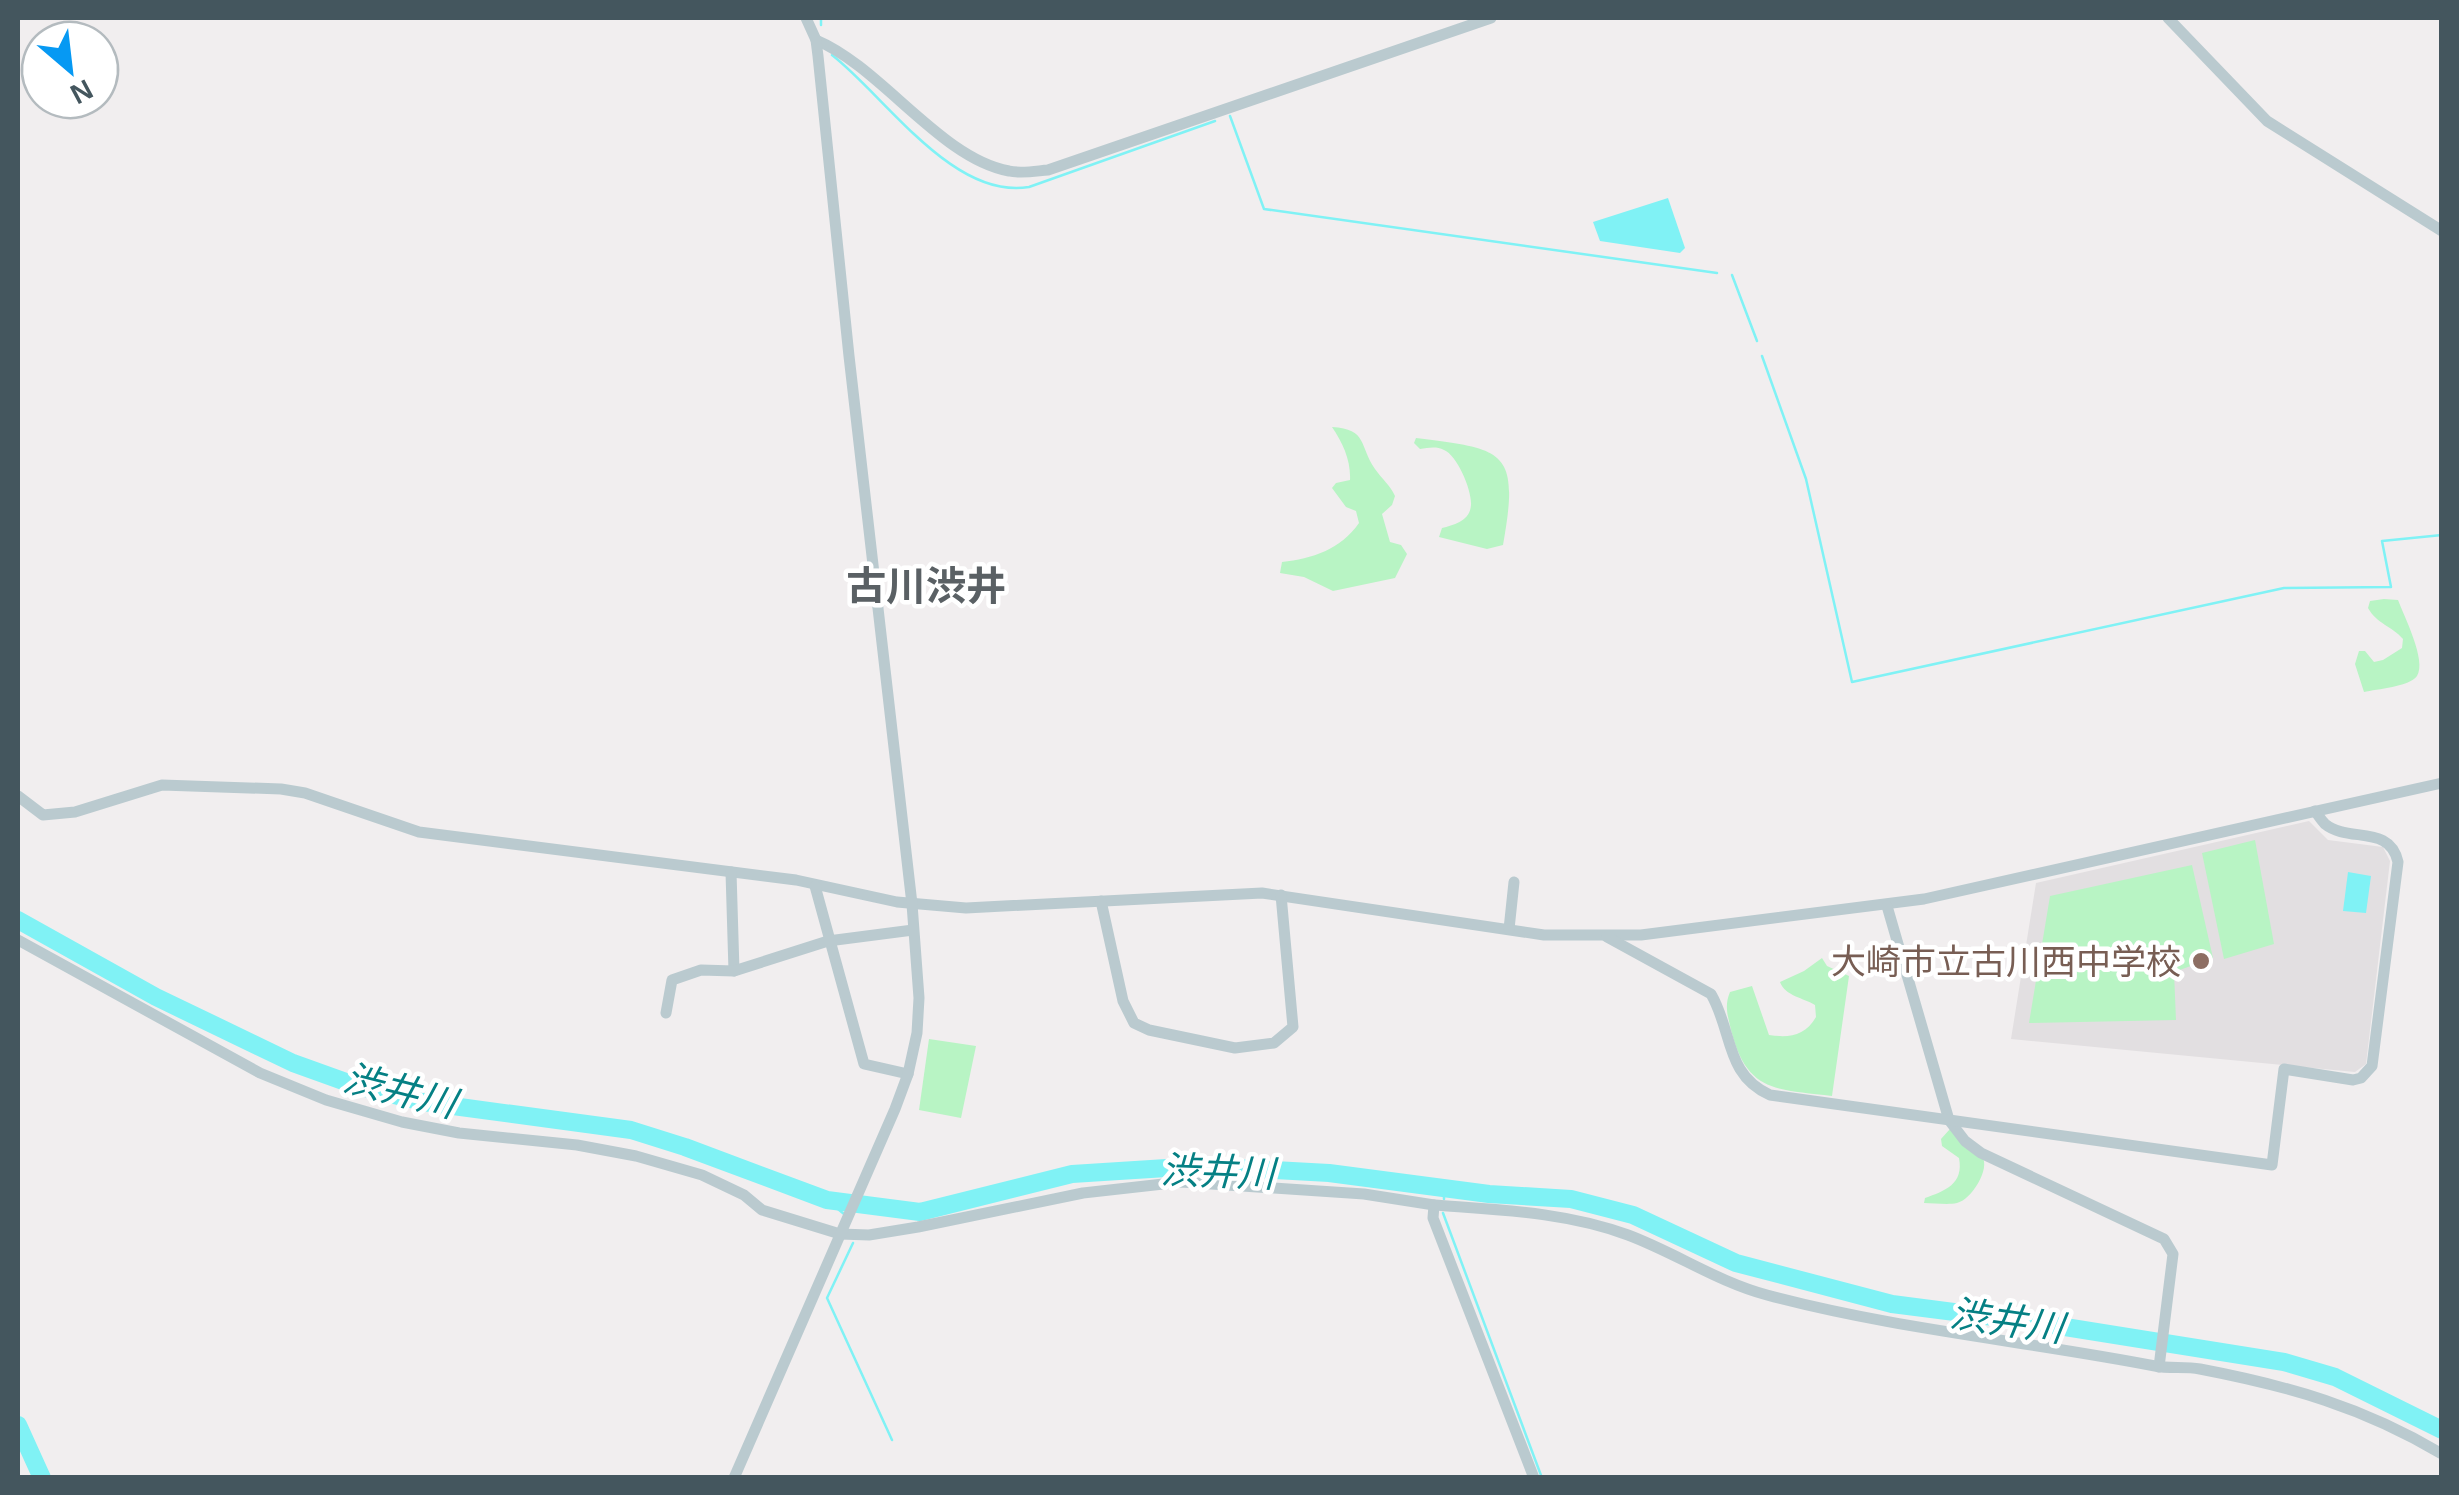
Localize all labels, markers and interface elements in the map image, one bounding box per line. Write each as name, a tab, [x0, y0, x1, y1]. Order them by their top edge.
north arrow	[20, 20, 120, 120]
text: N	[65, 73, 98, 110]
district label: 古川渋井	[846, 564, 1006, 608]
place label: 大崎市立古川西中学校	[1831, 942, 2181, 981]
marker: 大崎市立古川西中学校	[2190, 950, 2212, 972]
water label: 渋井川	[340, 1057, 464, 1126]
water label: 渋井川	[1160, 1149, 1280, 1195]
water label: 渋井川	[1948, 1292, 2070, 1350]

